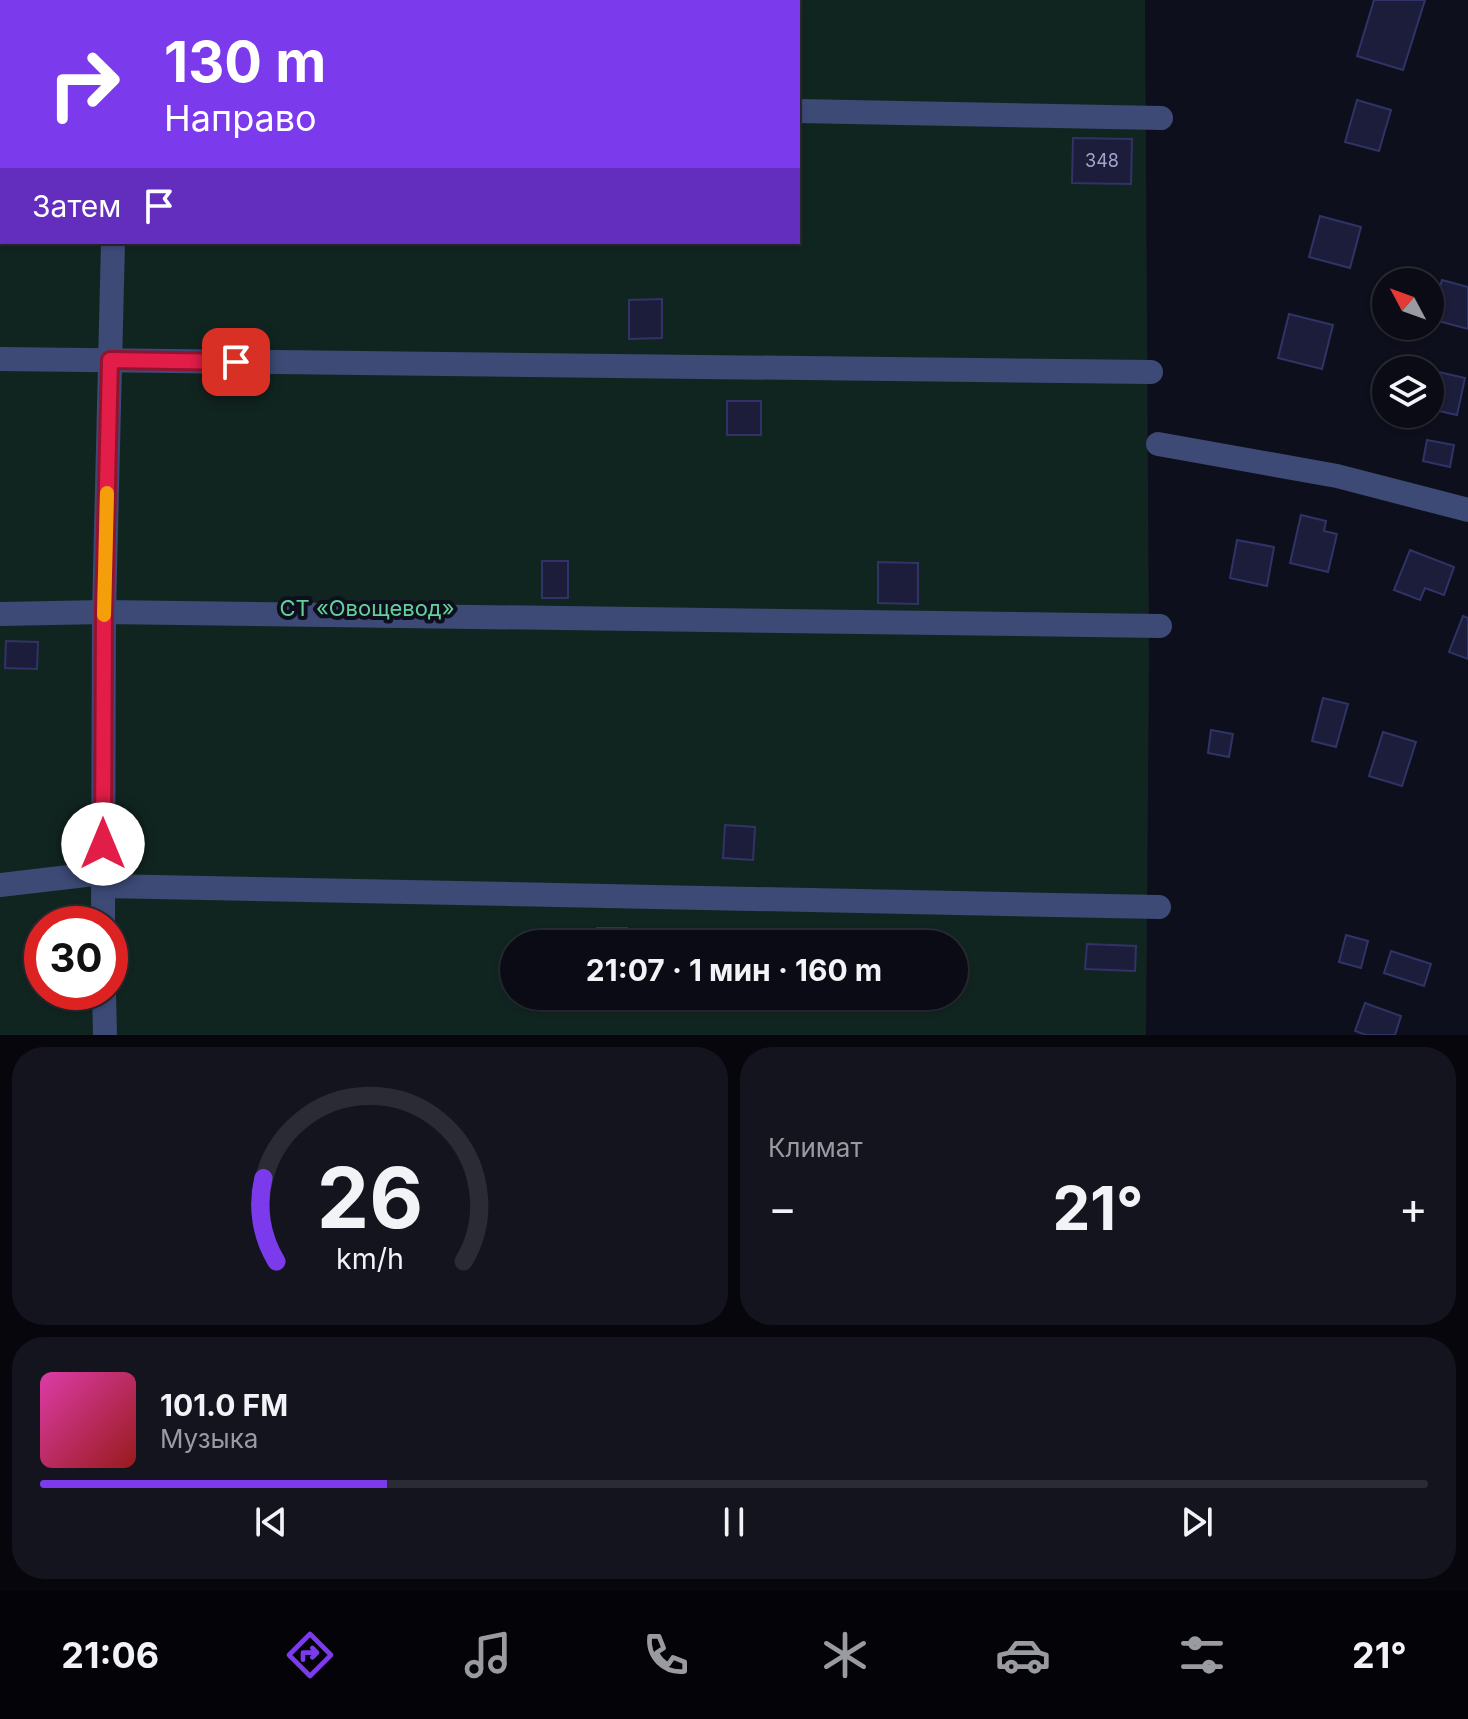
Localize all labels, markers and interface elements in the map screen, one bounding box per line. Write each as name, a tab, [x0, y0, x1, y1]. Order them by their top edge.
text: 130 m	[164, 28, 326, 96]
icon: right	[32, 32, 136, 136]
text: Направо	[164, 96, 317, 140]
house number: 348	[1085, 150, 1119, 171]
icon: arrive	[137, 184, 181, 228]
text: Затем	[32, 188, 121, 224]
north arrow	[1372, 268, 1444, 340]
map controls	[1372, 268, 1444, 428]
pin	[202, 328, 270, 396]
icon: arrive	[214, 340, 258, 384]
button: layers	[1372, 356, 1444, 428]
park label: СТ «Овощевод»	[280, 595, 455, 621]
position arrow	[61, 802, 145, 886]
speed limit sign: 30	[24, 906, 128, 1010]
text: 21:07 · 1 мин · 160 m	[586, 952, 882, 988]
text: Климат	[768, 1132, 863, 1163]
text: 26	[317, 1147, 423, 1248]
text: 21°	[1052, 1172, 1144, 1244]
text: −	[768, 1181, 797, 1235]
text: +	[1399, 1181, 1428, 1235]
text: km/h	[336, 1241, 404, 1276]
text: 101.0 FM	[160, 1387, 288, 1423]
text: Музыка	[160, 1423, 258, 1454]
icon: previous	[249, 1500, 293, 1544]
icon: pause	[712, 1500, 756, 1544]
icon: next	[1175, 1500, 1219, 1544]
icon: directions	[282, 1627, 338, 1683]
icon: music	[460, 1627, 516, 1683]
icon: phone	[638, 1627, 694, 1683]
icon: climate	[817, 1627, 873, 1683]
icon: car	[995, 1627, 1051, 1683]
icon: filters	[1174, 1627, 1230, 1683]
text: 21:06	[61, 1633, 159, 1677]
text: 21°	[1352, 1633, 1407, 1677]

